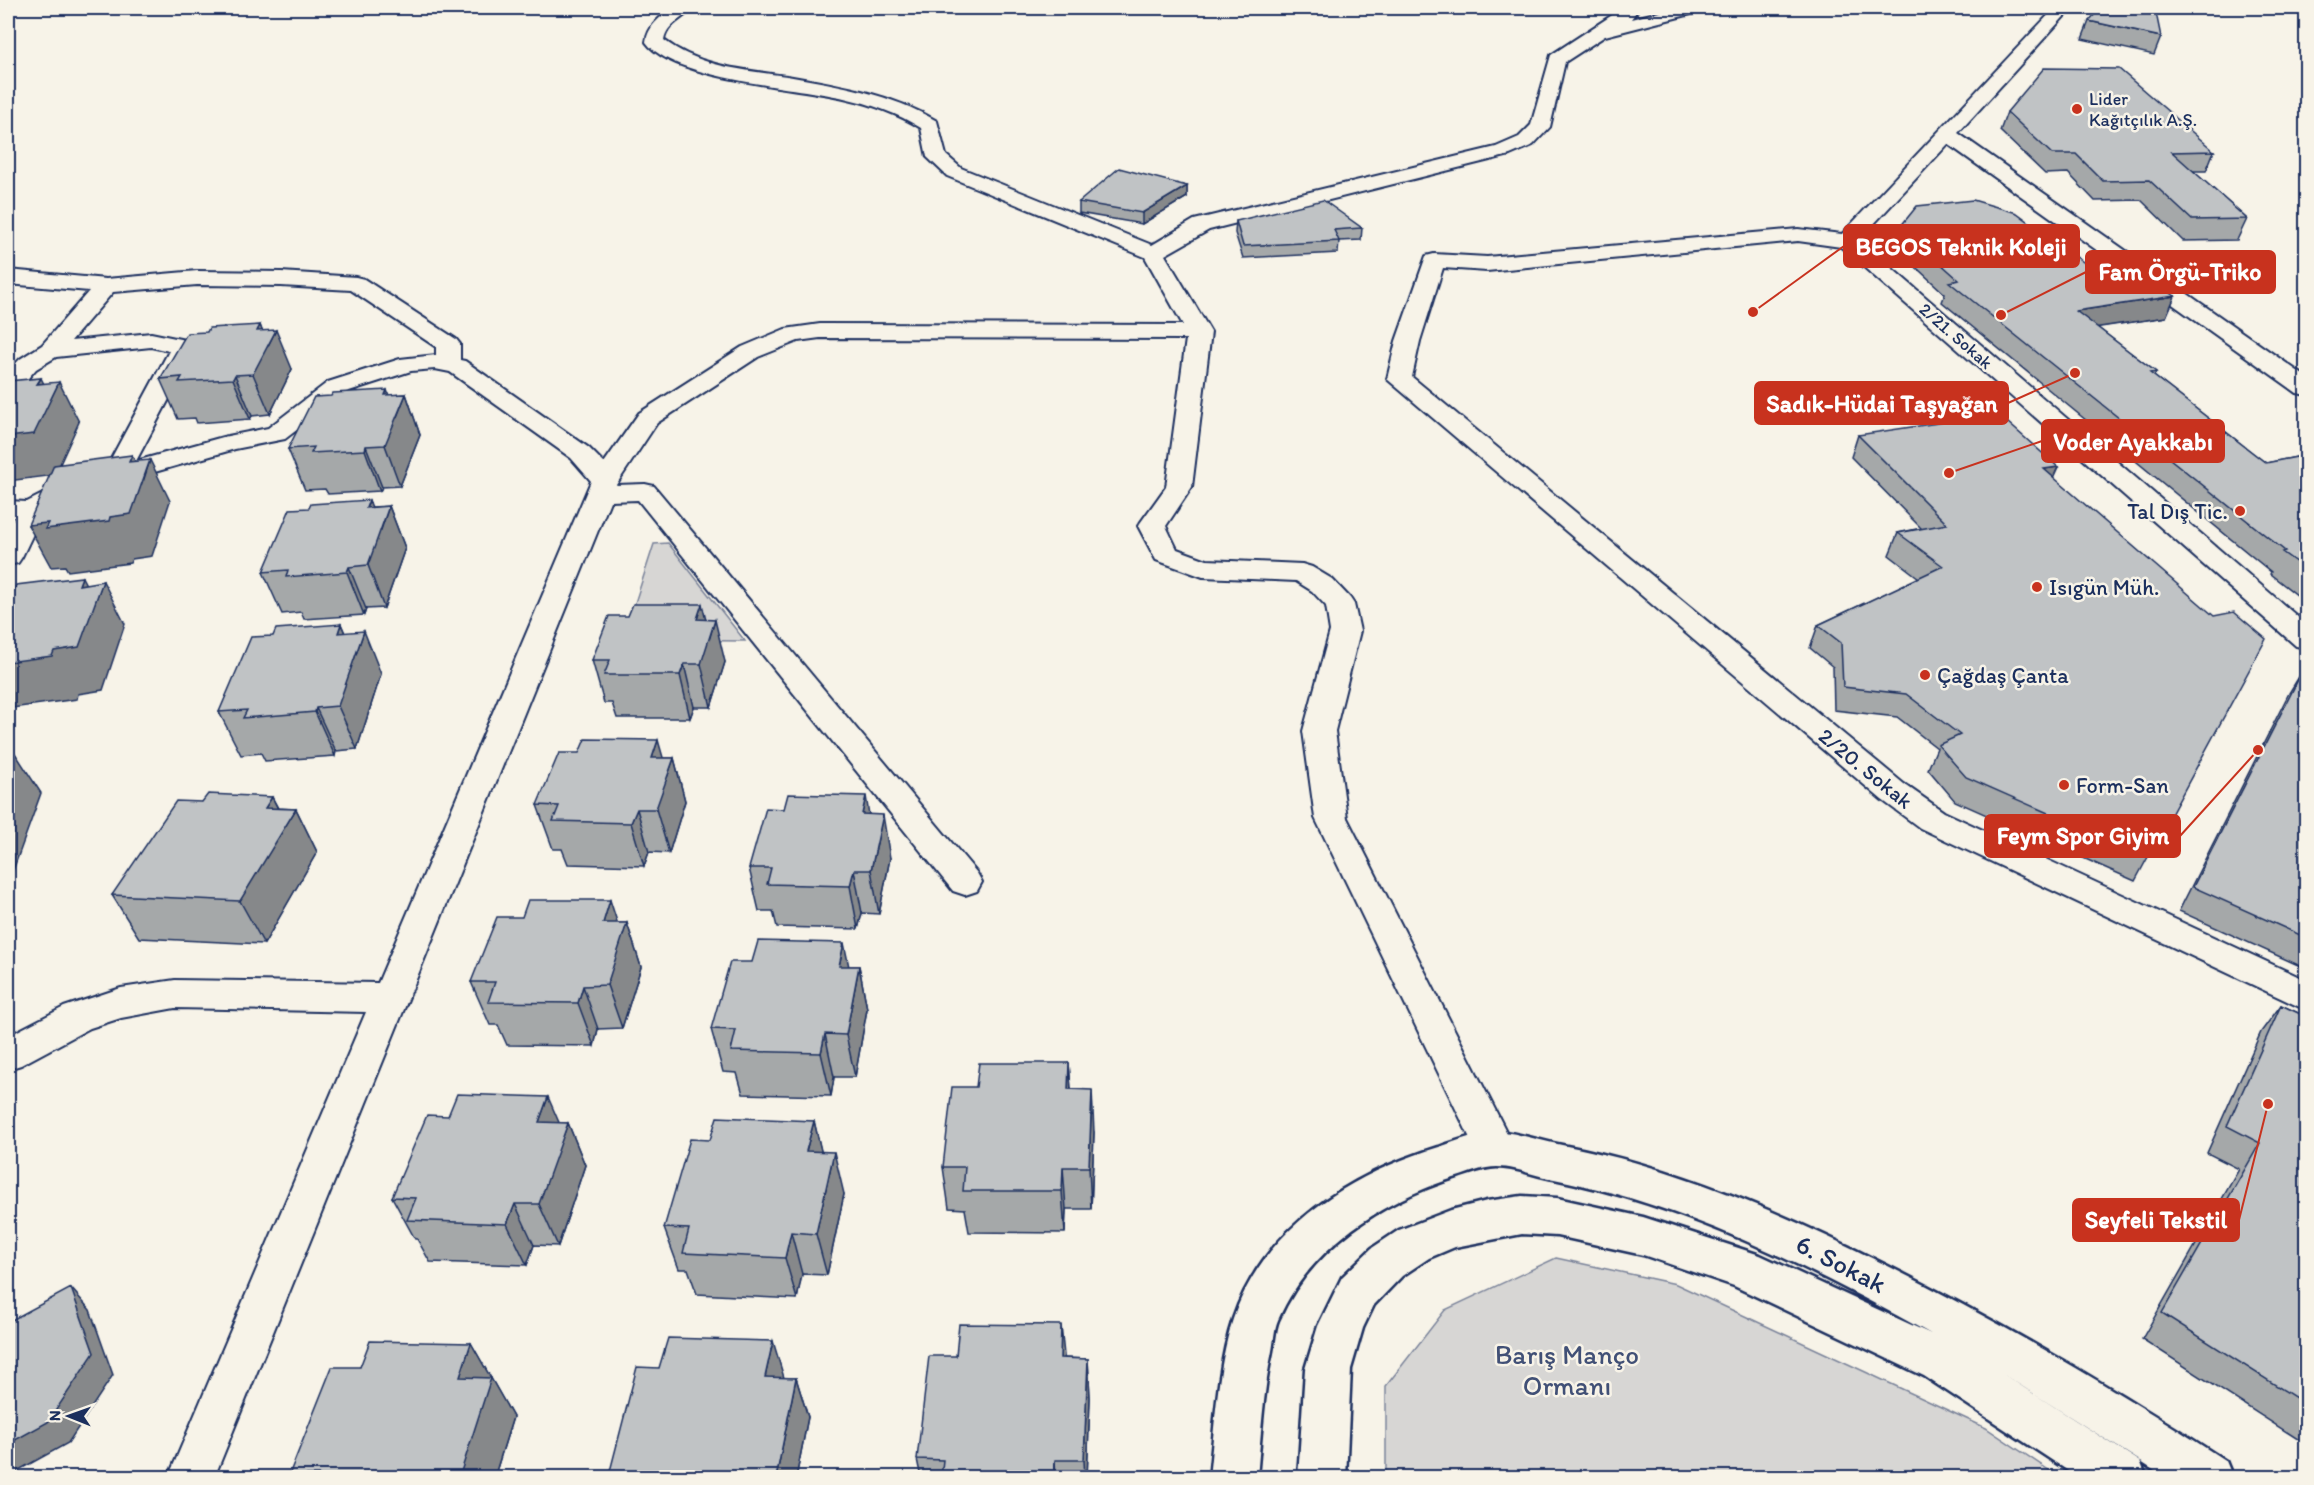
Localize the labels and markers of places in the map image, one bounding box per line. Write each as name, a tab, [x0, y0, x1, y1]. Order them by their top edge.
place label: Lider Kağıtçılık A.Ş.	[2089, 88, 2197, 131]
marker: Lider Kağıtçılık A.Ş.	[2070, 102, 2084, 116]
callout: BEGOS Teknik Koleji	[1844, 225, 2079, 267]
callout: Fam Örgü-Triko	[2086, 251, 2275, 293]
callout: Sadık-Hüdai Taşyağan	[1755, 382, 2008, 424]
callout: Voder Ayakkabı	[2042, 420, 2224, 462]
place label: Tal Dış Tic.	[2127, 498, 2228, 525]
marker: Tal Dış Tic.	[2233, 504, 2247, 518]
place label: Isıgün Müh.	[2049, 574, 2159, 601]
marker: Isıgün Müh.	[2030, 580, 2044, 594]
place label: Çağdaş Çanta	[1937, 662, 2069, 689]
marker: Çağdaş Çanta	[1918, 668, 1932, 682]
place label: Form-San	[2076, 772, 2169, 799]
marker: Form-San	[2057, 778, 2071, 792]
callout: Feym Spor Giyim	[1985, 815, 2180, 857]
callout: Seyfeli Tekstil	[2073, 1199, 2239, 1241]

